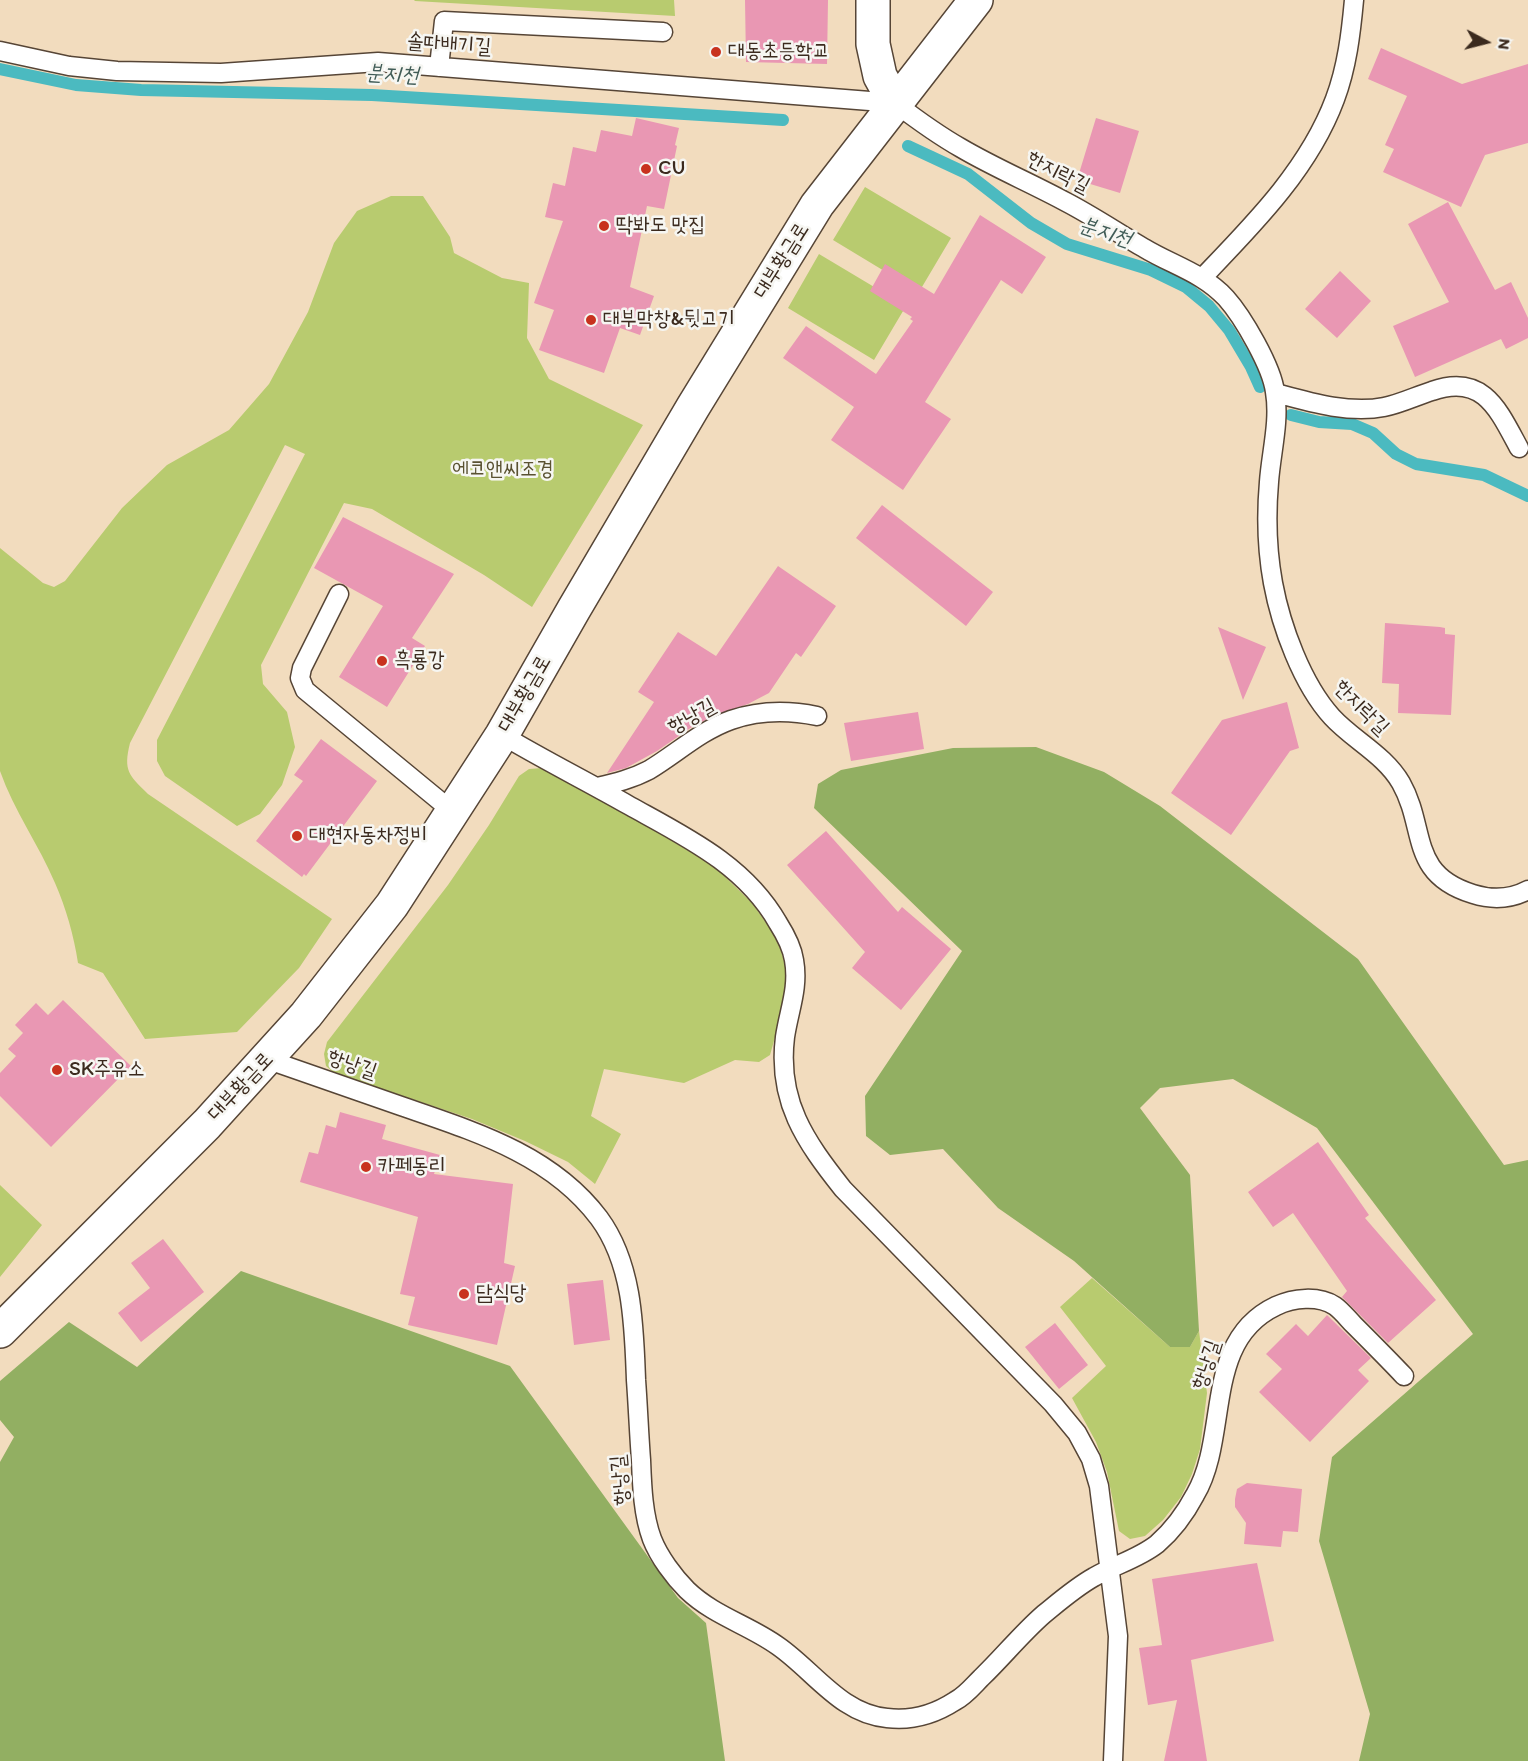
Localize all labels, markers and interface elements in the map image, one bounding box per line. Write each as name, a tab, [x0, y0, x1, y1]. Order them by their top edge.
north arrow	[1456, 12, 1516, 72]
street label: 솔따배기길	[406, 29, 492, 61]
text: N	[1494, 38, 1514, 51]
place label: 대동초등학교	[728, 39, 829, 65]
marker: 대동초등학교	[709, 45, 723, 59]
water label: 분지천	[365, 60, 419, 90]
street label: 한지락길	[1022, 146, 1094, 200]
place label: CU	[658, 156, 685, 182]
marker: CU	[639, 162, 653, 176]
water label: 분지천	[1076, 212, 1134, 254]
place label: 딱봐도 맛집	[616, 213, 705, 239]
street label: 대부황금로	[749, 218, 815, 304]
marker: 딱봐도 맛집	[597, 219, 611, 233]
place label: 대부막창&뒷고기	[603, 307, 735, 333]
marker: 대부막창&뒷고기	[584, 313, 598, 327]
park label: 에코앤씨조경	[452, 457, 554, 483]
place label: 흑룡강	[394, 648, 445, 674]
street label: 대부황금로	[493, 651, 557, 737]
marker: 흑룡강	[375, 654, 389, 668]
street label: 한지락길	[1328, 675, 1394, 741]
street label: 항낭길	[664, 694, 720, 740]
place label: 대현자동차정비	[309, 823, 427, 849]
marker: 대현자동차정비	[290, 829, 304, 843]
street label: 항낭길	[324, 1045, 380, 1085]
street label: 대부황금로	[203, 1048, 279, 1126]
place label: SK주유소	[69, 1057, 145, 1083]
marker: SK주유소	[50, 1063, 64, 1077]
place label: 카페동리	[378, 1154, 446, 1180]
marker: 카페동리	[359, 1160, 373, 1174]
place label: 담식당	[476, 1281, 527, 1307]
marker: 담식당	[457, 1287, 471, 1301]
street label: 항낭길	[1187, 1337, 1227, 1393]
street label: 항낭길	[606, 1454, 636, 1506]

